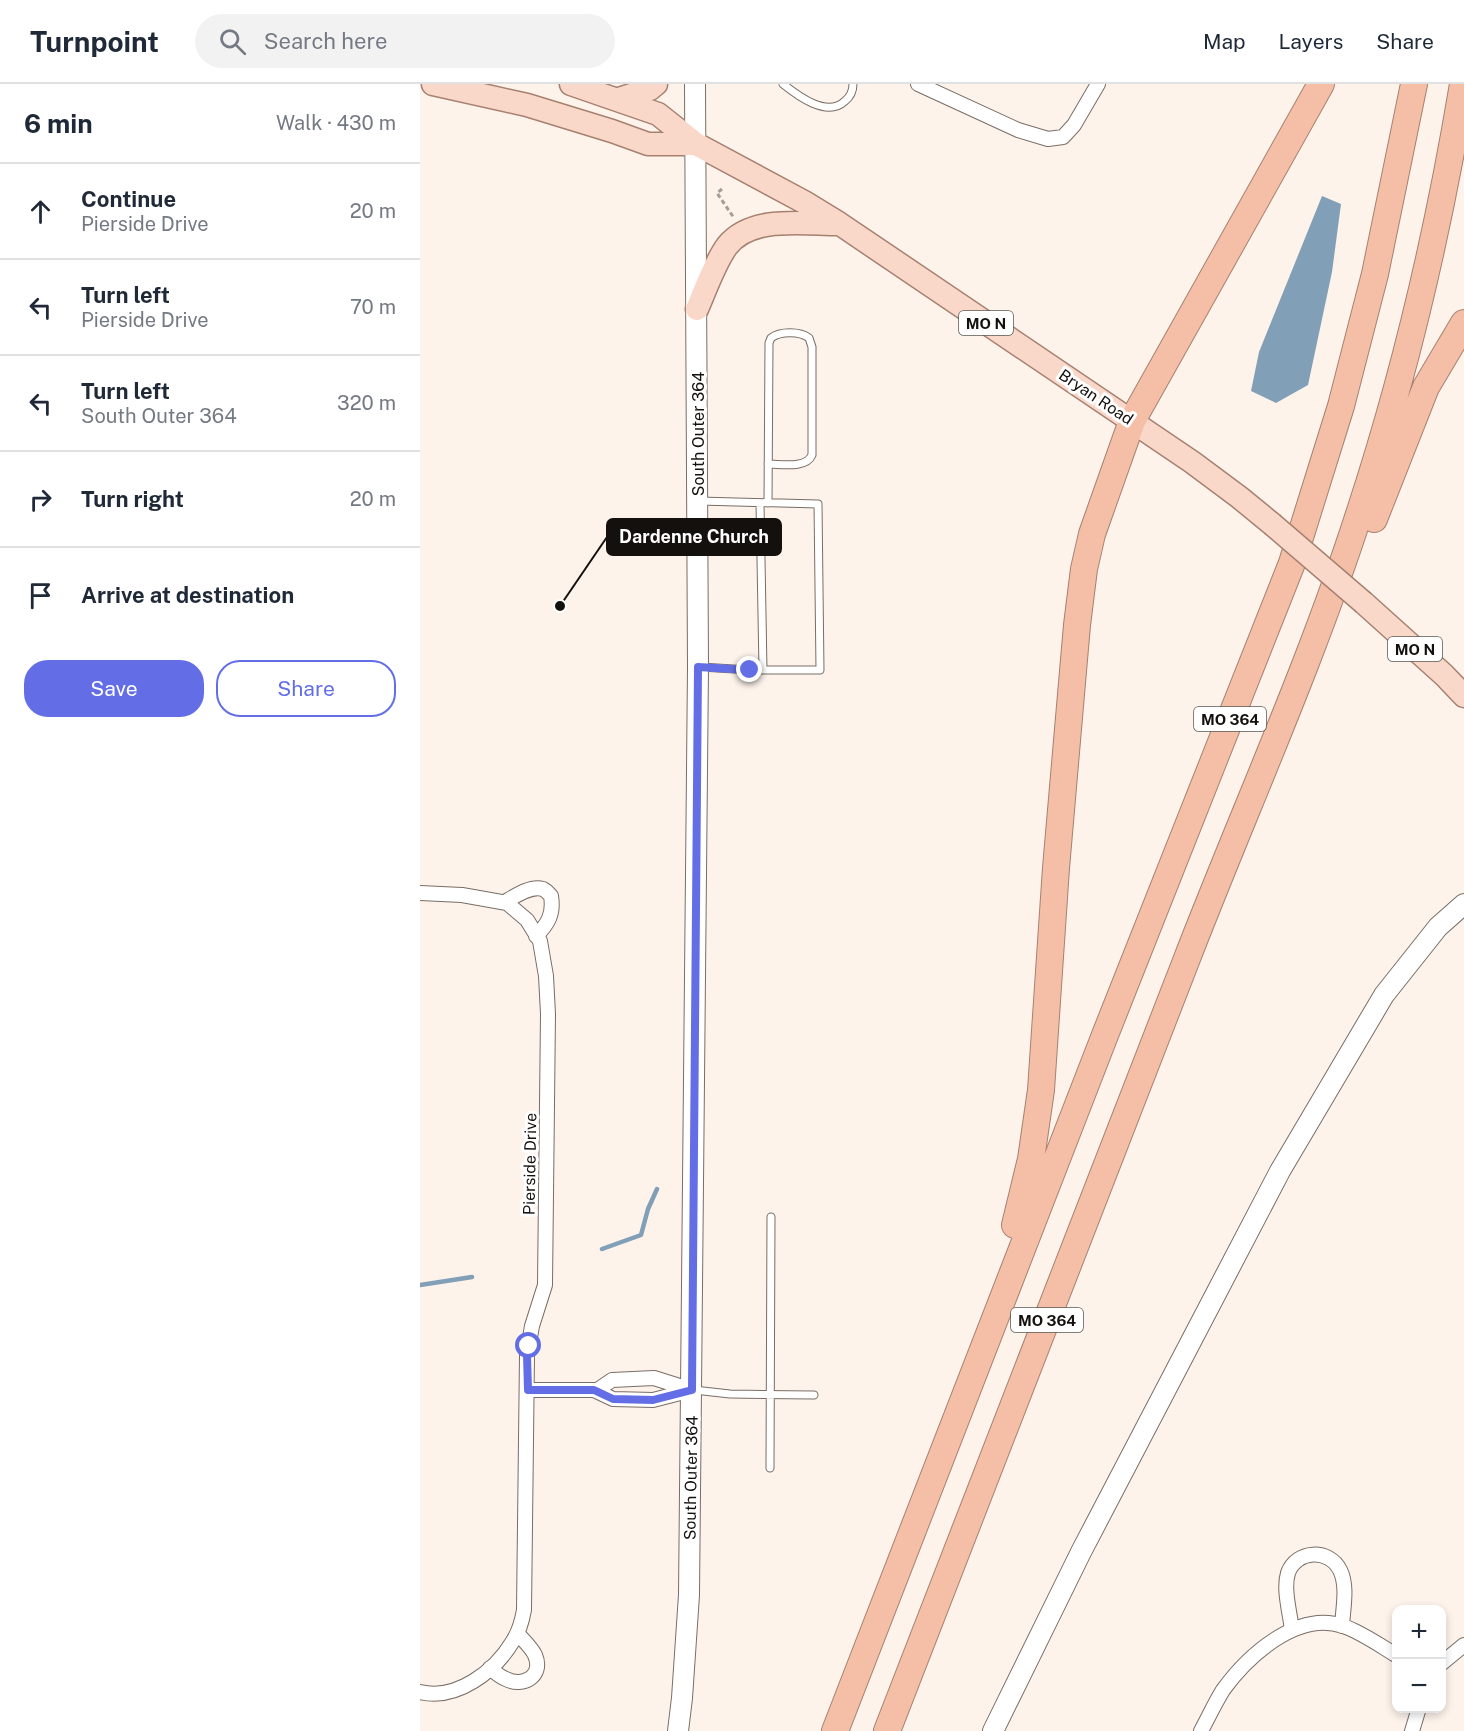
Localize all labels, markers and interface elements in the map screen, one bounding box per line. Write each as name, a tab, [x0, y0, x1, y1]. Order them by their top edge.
search box	[195, 14, 615, 68]
text: Turnpoint	[30, 25, 159, 58]
icon: search	[216, 25, 249, 58]
text: Search here	[264, 28, 387, 54]
text: Map	[1203, 29, 1246, 54]
text: Layers	[1279, 29, 1343, 54]
text: Share	[1376, 29, 1434, 54]
text: 6 min	[24, 108, 93, 139]
text: Walk · 430 m	[276, 111, 396, 135]
text: Continue	[81, 186, 176, 212]
icon: ahead	[24, 195, 57, 228]
text: 20 m	[350, 199, 396, 223]
text: Pierside Drive	[81, 212, 209, 236]
text: Turn left	[81, 282, 170, 308]
icon: left	[24, 291, 57, 324]
text: 70 m	[350, 295, 396, 319]
text: Pierside Drive	[81, 308, 209, 332]
road number: MO N	[959, 311, 1013, 335]
street label: Bryan Road	[1055, 365, 1137, 429]
street label: South Outer 364	[689, 372, 708, 496]
text: Turn left	[81, 378, 170, 404]
icon: left	[24, 387, 57, 420]
text: 320 m	[337, 391, 396, 415]
text: South Outer 364	[81, 404, 237, 428]
icon: right	[24, 483, 57, 516]
text: Turn right	[81, 486, 184, 512]
text: 20 m	[350, 487, 396, 511]
callout: Dardenne Church	[607, 519, 781, 555]
text: Dardenne Church	[619, 526, 769, 547]
icon: arrive	[24, 579, 57, 612]
text: Arrive at destination	[81, 582, 294, 608]
road number: MO N	[1388, 637, 1442, 661]
route end	[736, 656, 762, 682]
button: Save	[24, 660, 204, 717]
button: Share	[216, 660, 396, 717]
road number: MO 364	[1194, 707, 1266, 731]
street label: Pierside Drive	[520, 1113, 540, 1215]
road number: MO 364	[1011, 1308, 1083, 1332]
route start	[515, 1332, 541, 1358]
street label: South Outer 364	[680, 1416, 702, 1540]
map controls	[1392, 1605, 1446, 1713]
button: +	[1392, 1605, 1446, 1659]
button: −	[1392, 1659, 1446, 1713]

